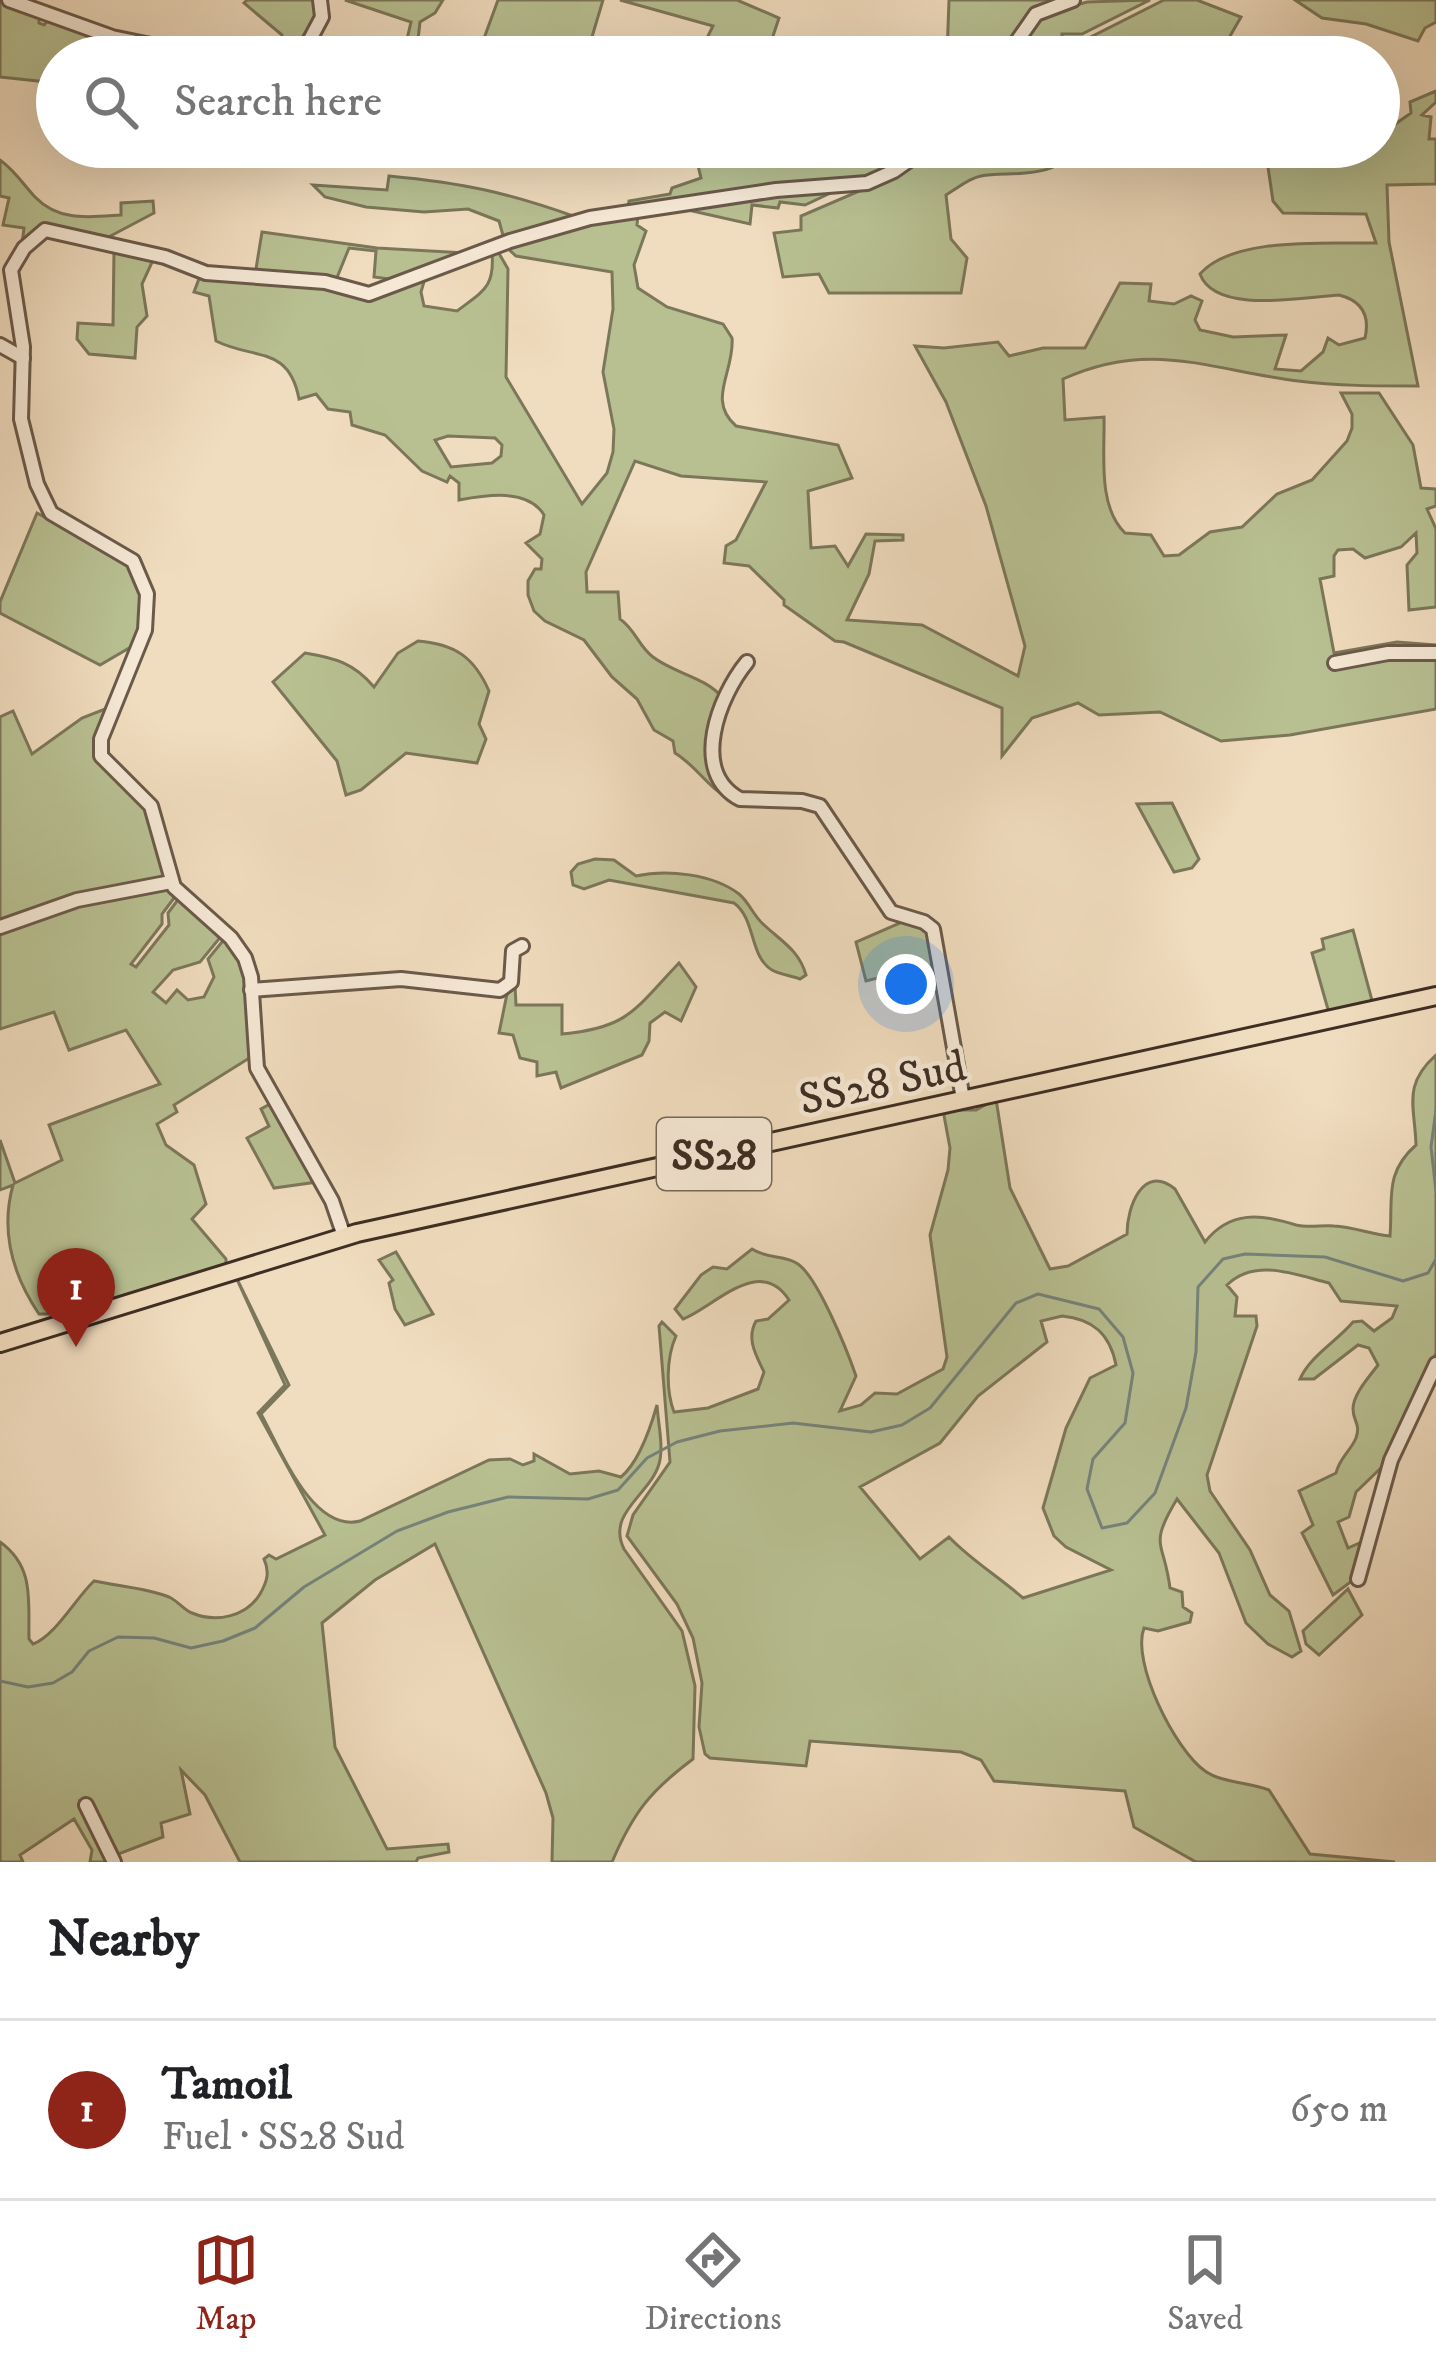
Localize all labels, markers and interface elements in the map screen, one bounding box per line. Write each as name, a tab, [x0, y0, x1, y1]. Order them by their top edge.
search box	[36, 36, 1400, 168]
icon: search	[78, 69, 144, 135]
text: Search here	[174, 74, 382, 130]
your location	[876, 954, 936, 1014]
street label: SS28 Sud	[794, 1039, 972, 1129]
road number: SS28	[657, 1118, 771, 1190]
pin: 1	[37, 1248, 115, 1347]
text: Nearby	[48, 1908, 199, 1972]
text: Tamoil	[162, 2057, 292, 2113]
text: 1	[80, 2085, 94, 2134]
text: 650 m	[1290, 2085, 1388, 2134]
text: Fuel · SS28 Sud	[162, 2113, 404, 2162]
tab: Map	[193, 2227, 259, 2340]
tab: Directions	[645, 2227, 781, 2340]
tab: Saved	[1167, 2227, 1243, 2340]

